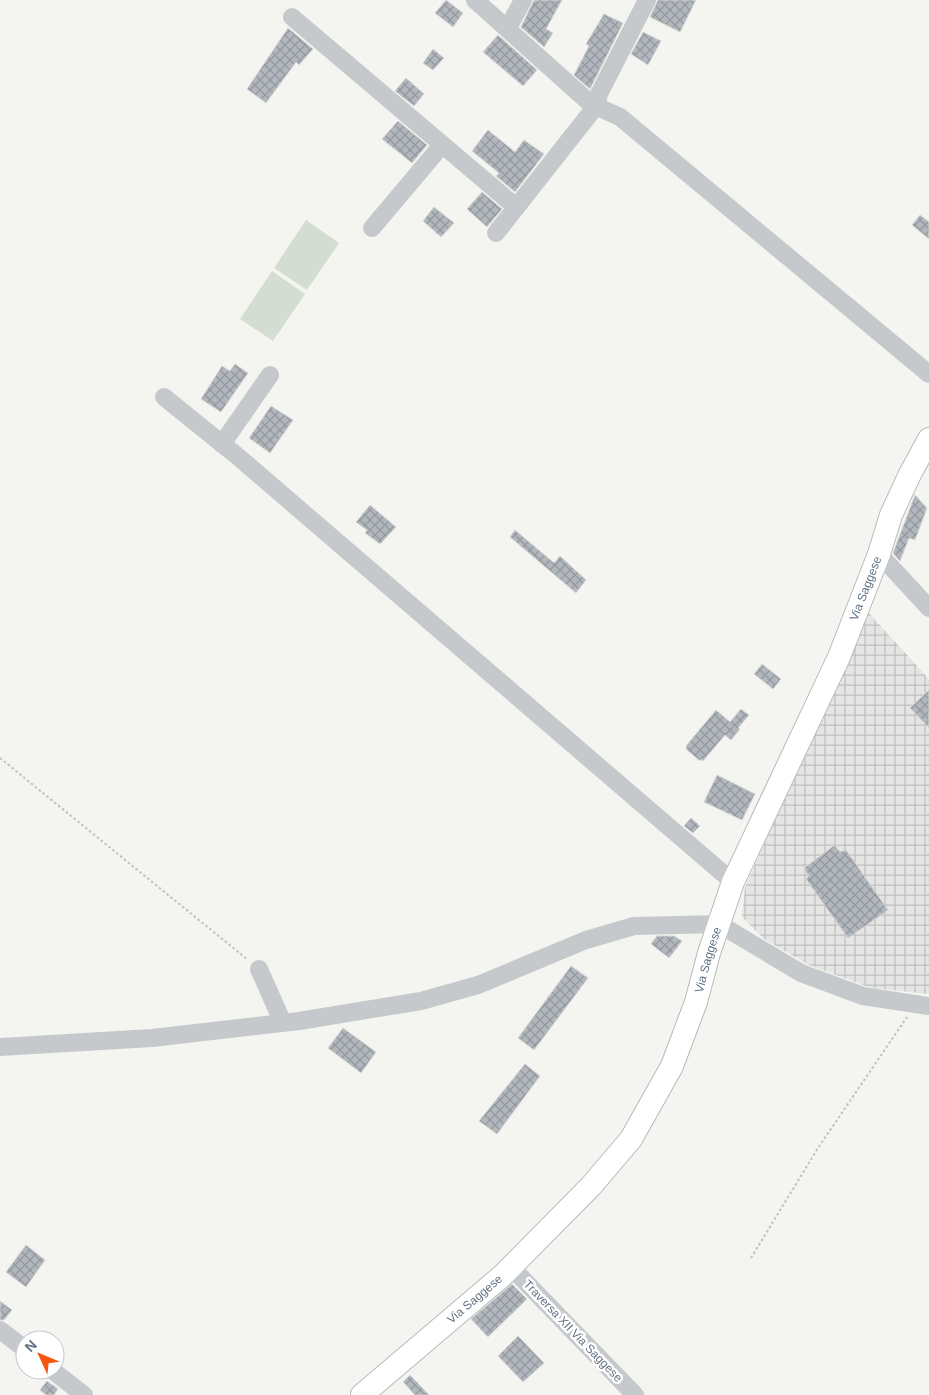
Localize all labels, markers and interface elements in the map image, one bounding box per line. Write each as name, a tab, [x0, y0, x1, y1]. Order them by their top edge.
street label: Via Saggese	[847, 554, 885, 623]
street label: Via Saggese	[692, 925, 724, 994]
street label: Via Saggese	[444, 1272, 505, 1326]
street label: Traversa XII Via Saggese	[521, 1277, 626, 1385]
north arrow	[15, 1330, 65, 1380]
text: N	[21, 1337, 40, 1355]

